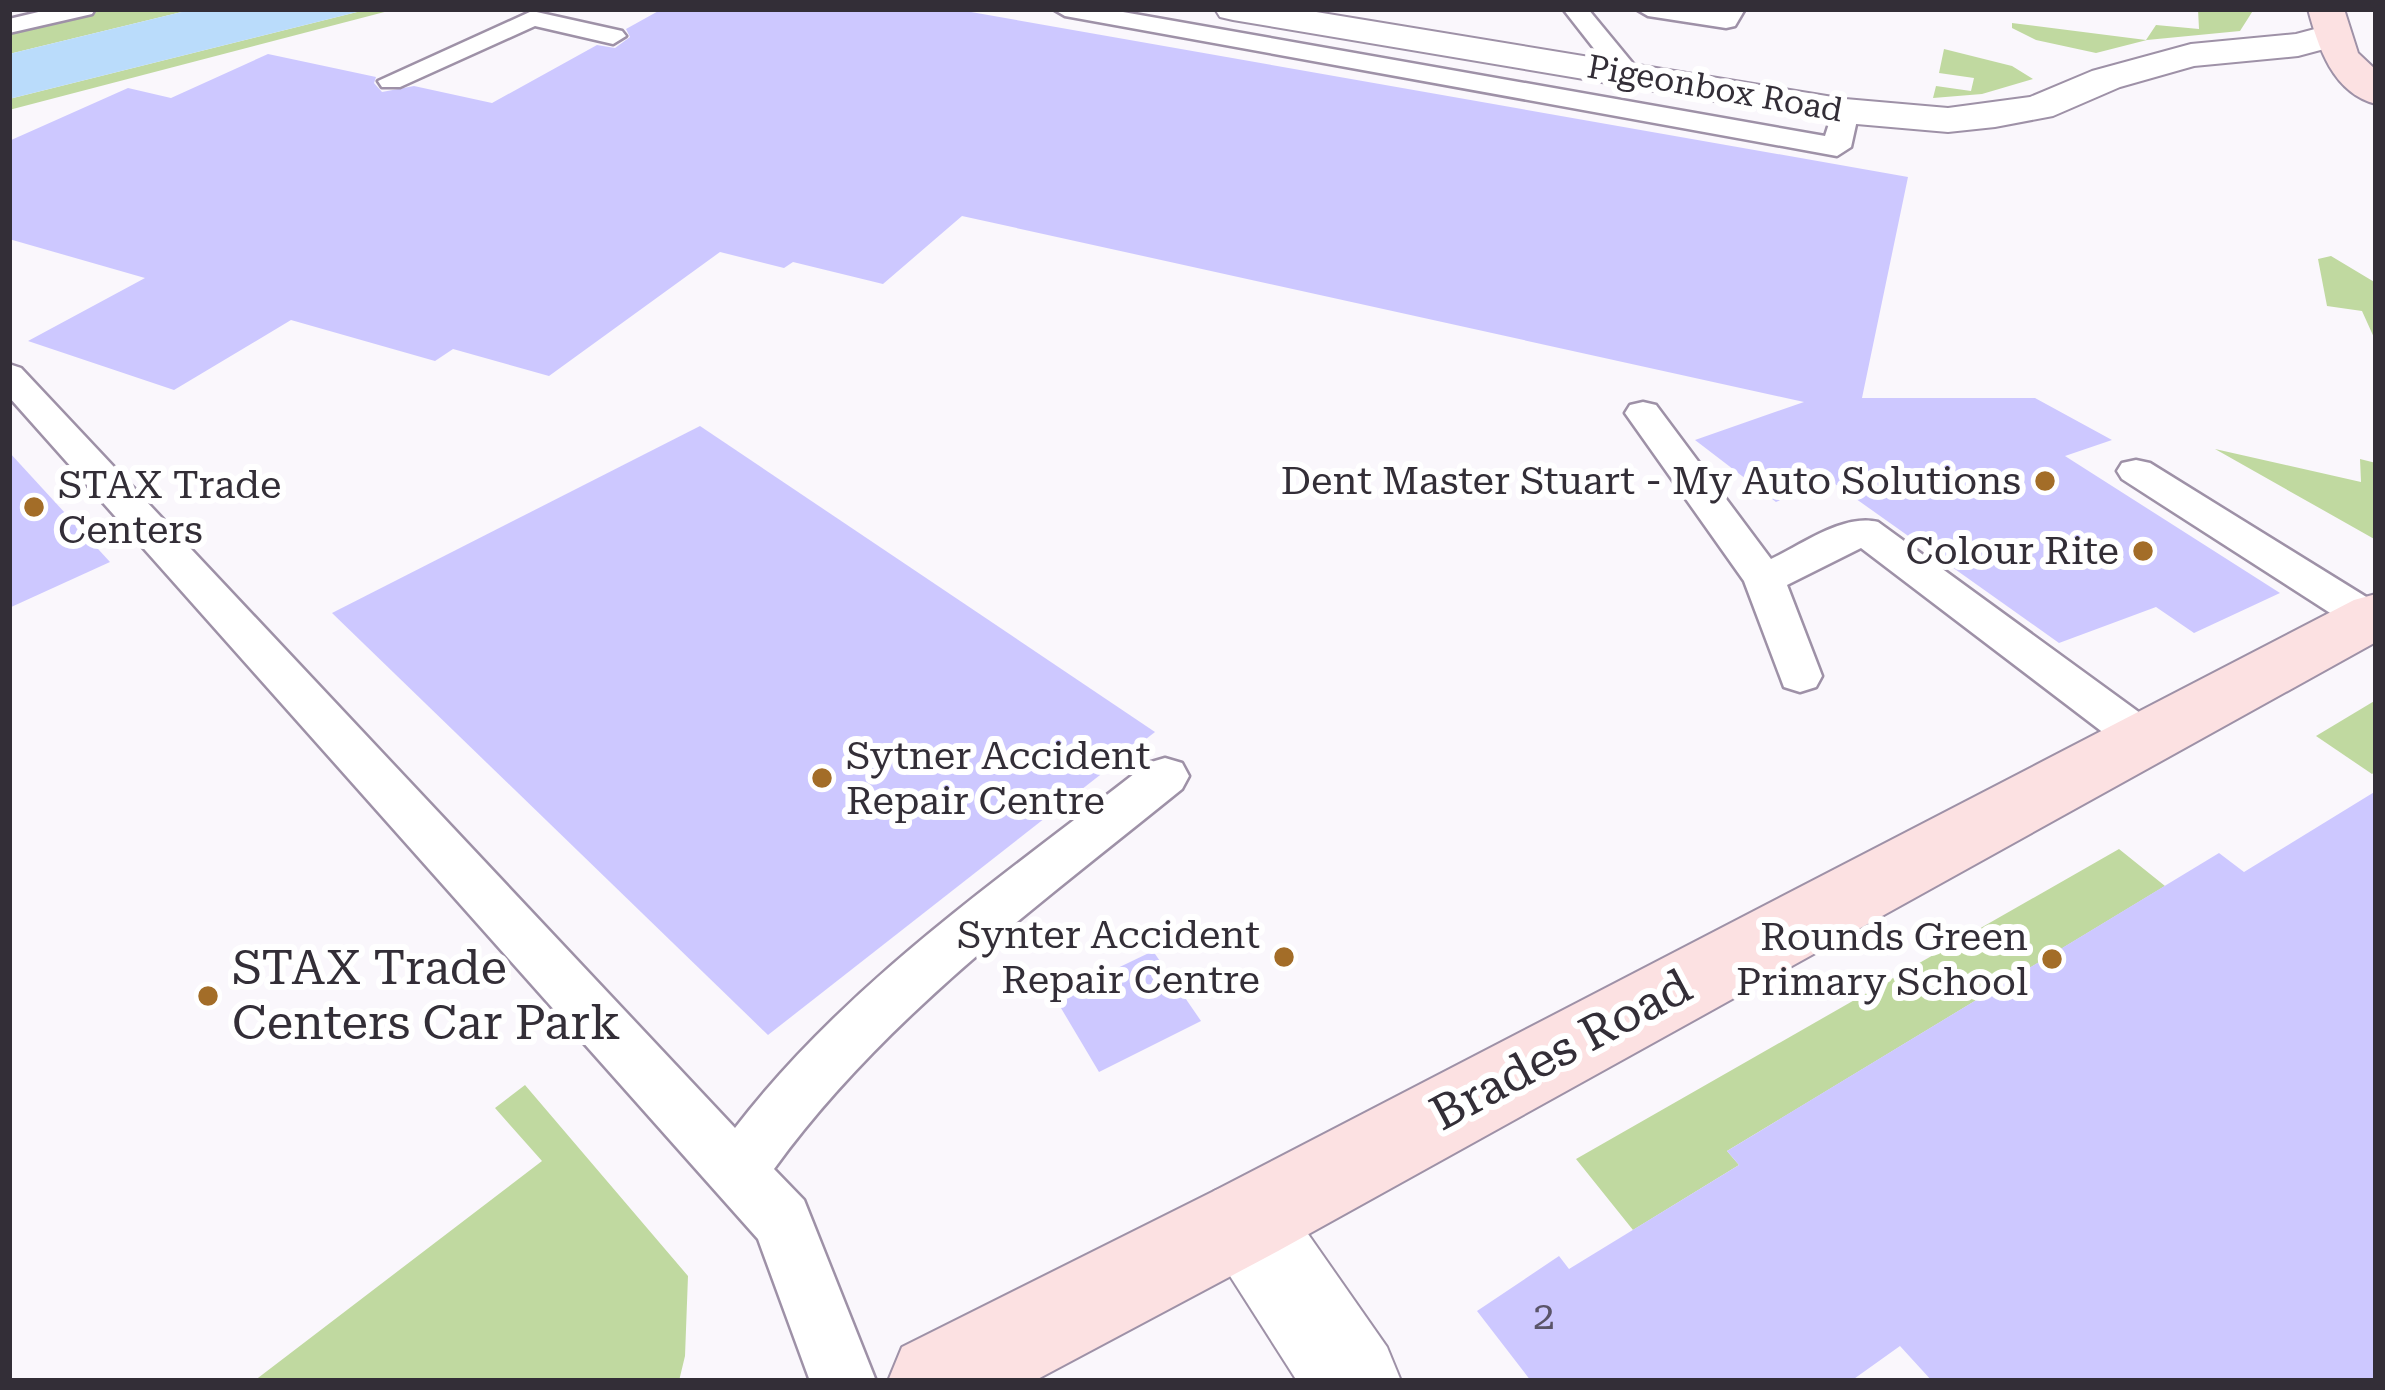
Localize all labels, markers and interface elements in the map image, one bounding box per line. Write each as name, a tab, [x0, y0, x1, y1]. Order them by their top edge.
street label: Pigeonbox Road	[1584, 46, 1846, 130]
place label: Dent Master Stuart - My Auto Solutions	[1281, 458, 2021, 504]
place label: STAX Trade Centers	[58, 462, 281, 553]
marker: Dent Master Stuart - My Auto Solutions	[2032, 468, 2058, 494]
marker: STAX Trade Centers	[21, 494, 47, 520]
place label: Colour Rite	[1906, 528, 2119, 574]
marker: Colour Rite	[2130, 538, 2156, 564]
place label: Sytner Accident Repair Centre	[846, 733, 1151, 824]
marker: Sytner Accident Repair Centre	[809, 765, 835, 791]
place label: Synter Accident Repair Centre	[957, 912, 1260, 1003]
place label: Rounds Green Primary School	[1736, 914, 2028, 1005]
place label: STAX Trade Centers Car Park	[232, 940, 620, 1051]
marker: Synter Accident Repair Centre	[1271, 944, 1297, 970]
marker: Rounds Green Primary School	[2039, 946, 2065, 972]
street label: Brades Road	[1421, 958, 1701, 1142]
marker: STAX Trade Centers Car Park	[195, 983, 221, 1009]
house number: 2	[1533, 1293, 1555, 1339]

